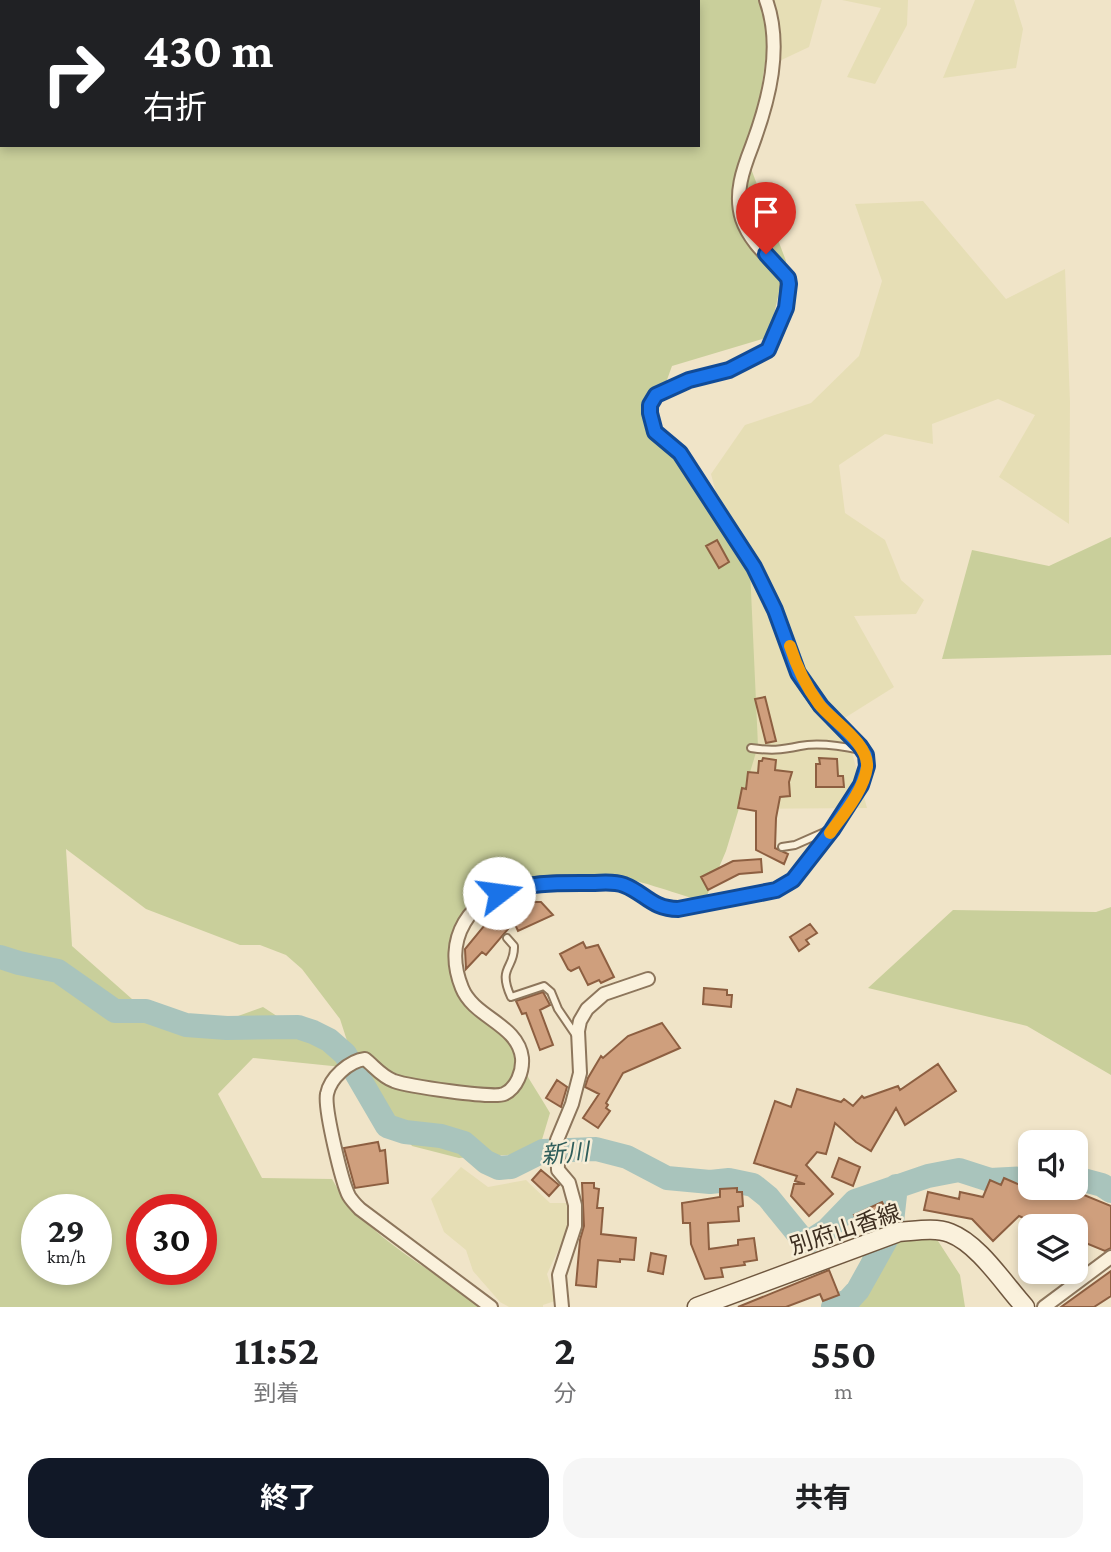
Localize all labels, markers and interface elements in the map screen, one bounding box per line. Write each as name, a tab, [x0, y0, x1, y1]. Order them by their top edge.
text: 430 m	[143, 23, 274, 78]
icon: right	[28, 28, 119, 119]
text: 右折	[143, 89, 207, 125]
pin	[736, 182, 796, 254]
icon: arrive	[747, 193, 785, 231]
position arrow	[462, 856, 536, 930]
map controls	[1018, 1130, 1088, 1284]
button: sound	[1018, 1130, 1088, 1200]
water label: 新川	[540, 1137, 593, 1169]
speed limit sign: 30	[126, 1194, 217, 1285]
street label: 別府山香線	[786, 1199, 904, 1259]
text: 29	[48, 1211, 85, 1250]
button: layers	[1018, 1214, 1088, 1284]
text: km/h	[47, 1247, 86, 1267]
text: 11:52	[234, 1326, 319, 1373]
text: 2	[554, 1326, 575, 1373]
text: 550	[811, 1330, 877, 1377]
text: m	[834, 1378, 853, 1404]
text: 到着	[254, 1380, 300, 1406]
text: 分	[553, 1380, 576, 1406]
button: 終了	[28, 1458, 549, 1538]
button: 共有	[563, 1458, 1083, 1538]

